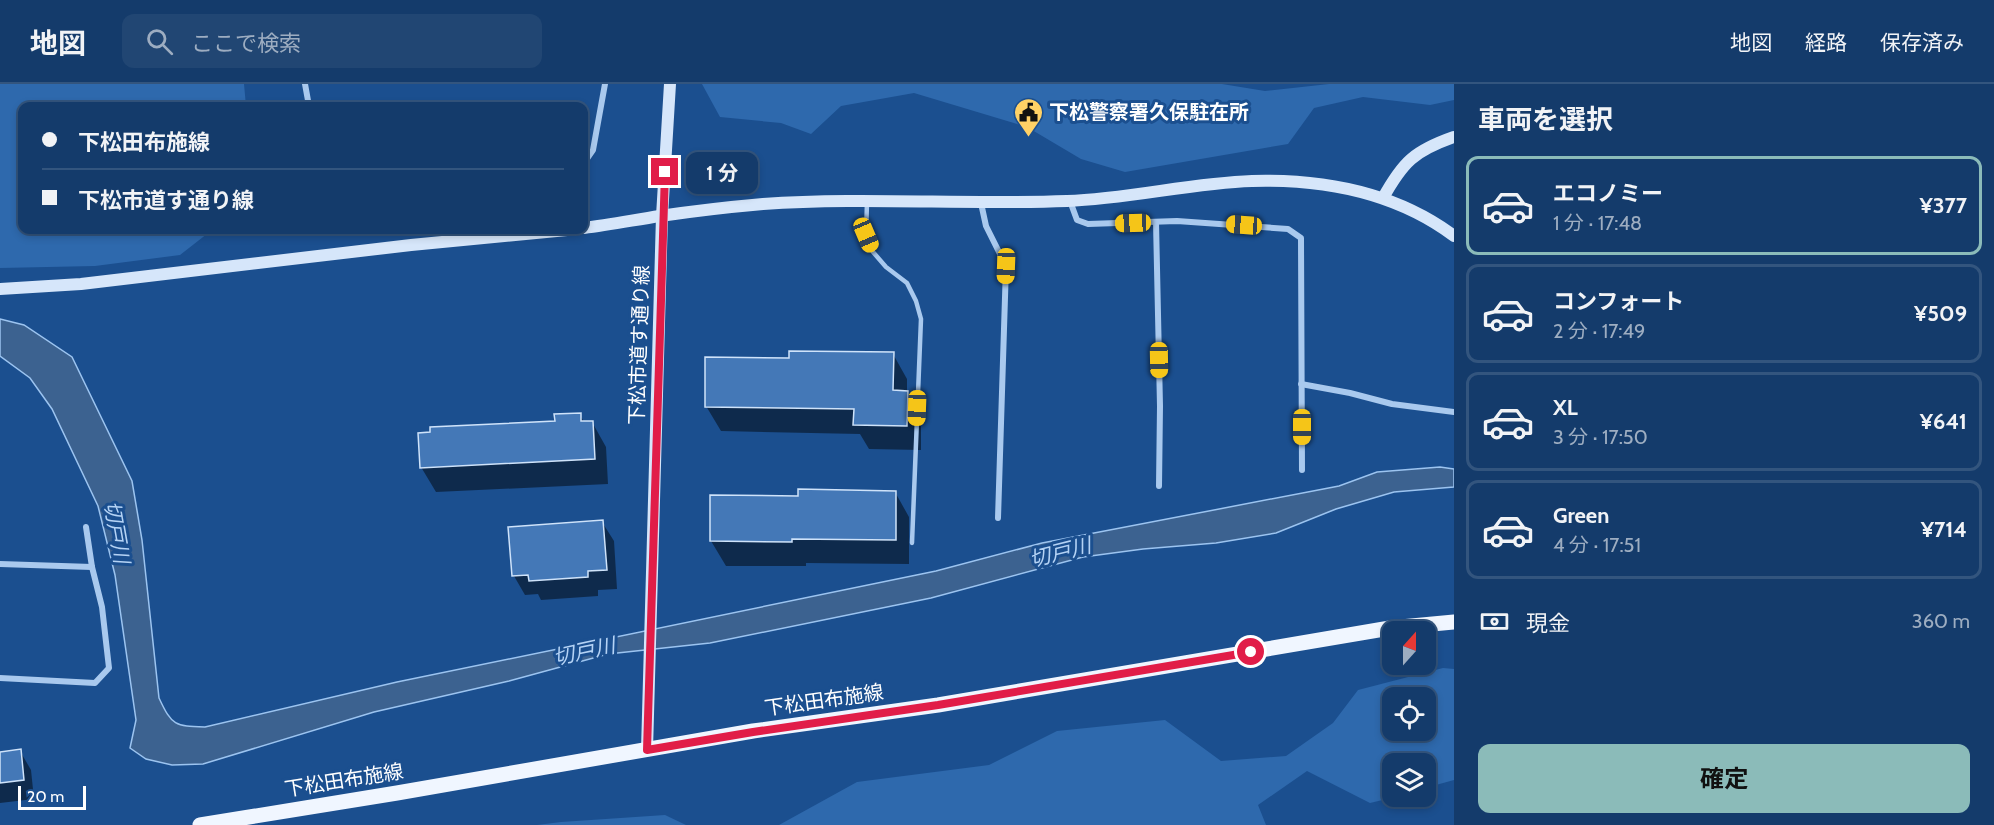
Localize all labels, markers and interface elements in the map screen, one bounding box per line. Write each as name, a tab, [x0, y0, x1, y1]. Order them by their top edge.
search box	[122, 14, 542, 68]
icon: search	[143, 25, 176, 58]
text: 地図	[30, 26, 86, 60]
text: ここで検索	[191, 30, 301, 57]
text: 地図	[1730, 30, 1772, 55]
text: 経路	[1805, 30, 1847, 55]
text: 保存済み	[1880, 30, 1964, 55]
public building icon: 下松警察署久保駐在所	[1012, 96, 1044, 138]
place label: 下松警察署久保駐在所	[1049, 100, 1249, 124]
text: 車両を選択	[1478, 103, 1613, 136]
text: 下松田布施線	[78, 129, 210, 156]
callout: 1 分	[686, 151, 758, 193]
route end	[651, 158, 678, 185]
text: 1 分	[706, 161, 738, 185]
icon: car	[1481, 179, 1535, 233]
text: エコノミー	[1553, 180, 1663, 207]
text: 下松市道す通り線	[78, 187, 254, 214]
text: ¥377	[1919, 192, 1967, 219]
text: 1 分 · 17:48	[1553, 211, 1642, 235]
car	[1115, 213, 1151, 233]
car	[851, 215, 881, 255]
car	[1225, 215, 1263, 235]
car	[996, 248, 1016, 284]
street label: 下松市道す通り線	[624, 265, 654, 425]
icon: car	[1481, 287, 1535, 341]
text: コンフォート	[1553, 288, 1684, 315]
text: ¥509	[1914, 300, 1967, 327]
text: 2 分 · 17:49	[1553, 319, 1645, 343]
car	[1150, 342, 1168, 378]
car	[907, 390, 927, 426]
text: XL	[1553, 394, 1578, 421]
icon: car	[1481, 395, 1535, 449]
text: ¥641	[1920, 408, 1967, 435]
car	[1293, 409, 1311, 445]
text: 3 分 · 17:50	[1553, 425, 1648, 449]
water label: 切戸川	[99, 499, 135, 567]
text: Green	[1553, 502, 1609, 529]
icon: car	[1481, 503, 1535, 557]
text: ¥714	[1921, 516, 1967, 543]
water label: 切戸川	[1026, 532, 1096, 572]
text: 4 分 · 17:51	[1553, 533, 1641, 557]
icon: cash	[1478, 605, 1511, 638]
text: 360 m	[1912, 609, 1970, 633]
text: 現金	[1526, 610, 1570, 637]
north arrow	[1382, 621, 1436, 675]
map controls	[1382, 621, 1436, 807]
water label: 切戸川	[551, 632, 619, 670]
route start	[1237, 638, 1264, 665]
street label: 下松田布施線	[763, 680, 885, 720]
button: locate	[1382, 687, 1436, 741]
button: 確定	[1478, 744, 1970, 813]
button: layers	[1382, 753, 1436, 807]
street label: 下松田布施線	[283, 759, 405, 801]
scale bar	[18, 783, 86, 810]
text: 20 m	[27, 787, 64, 806]

